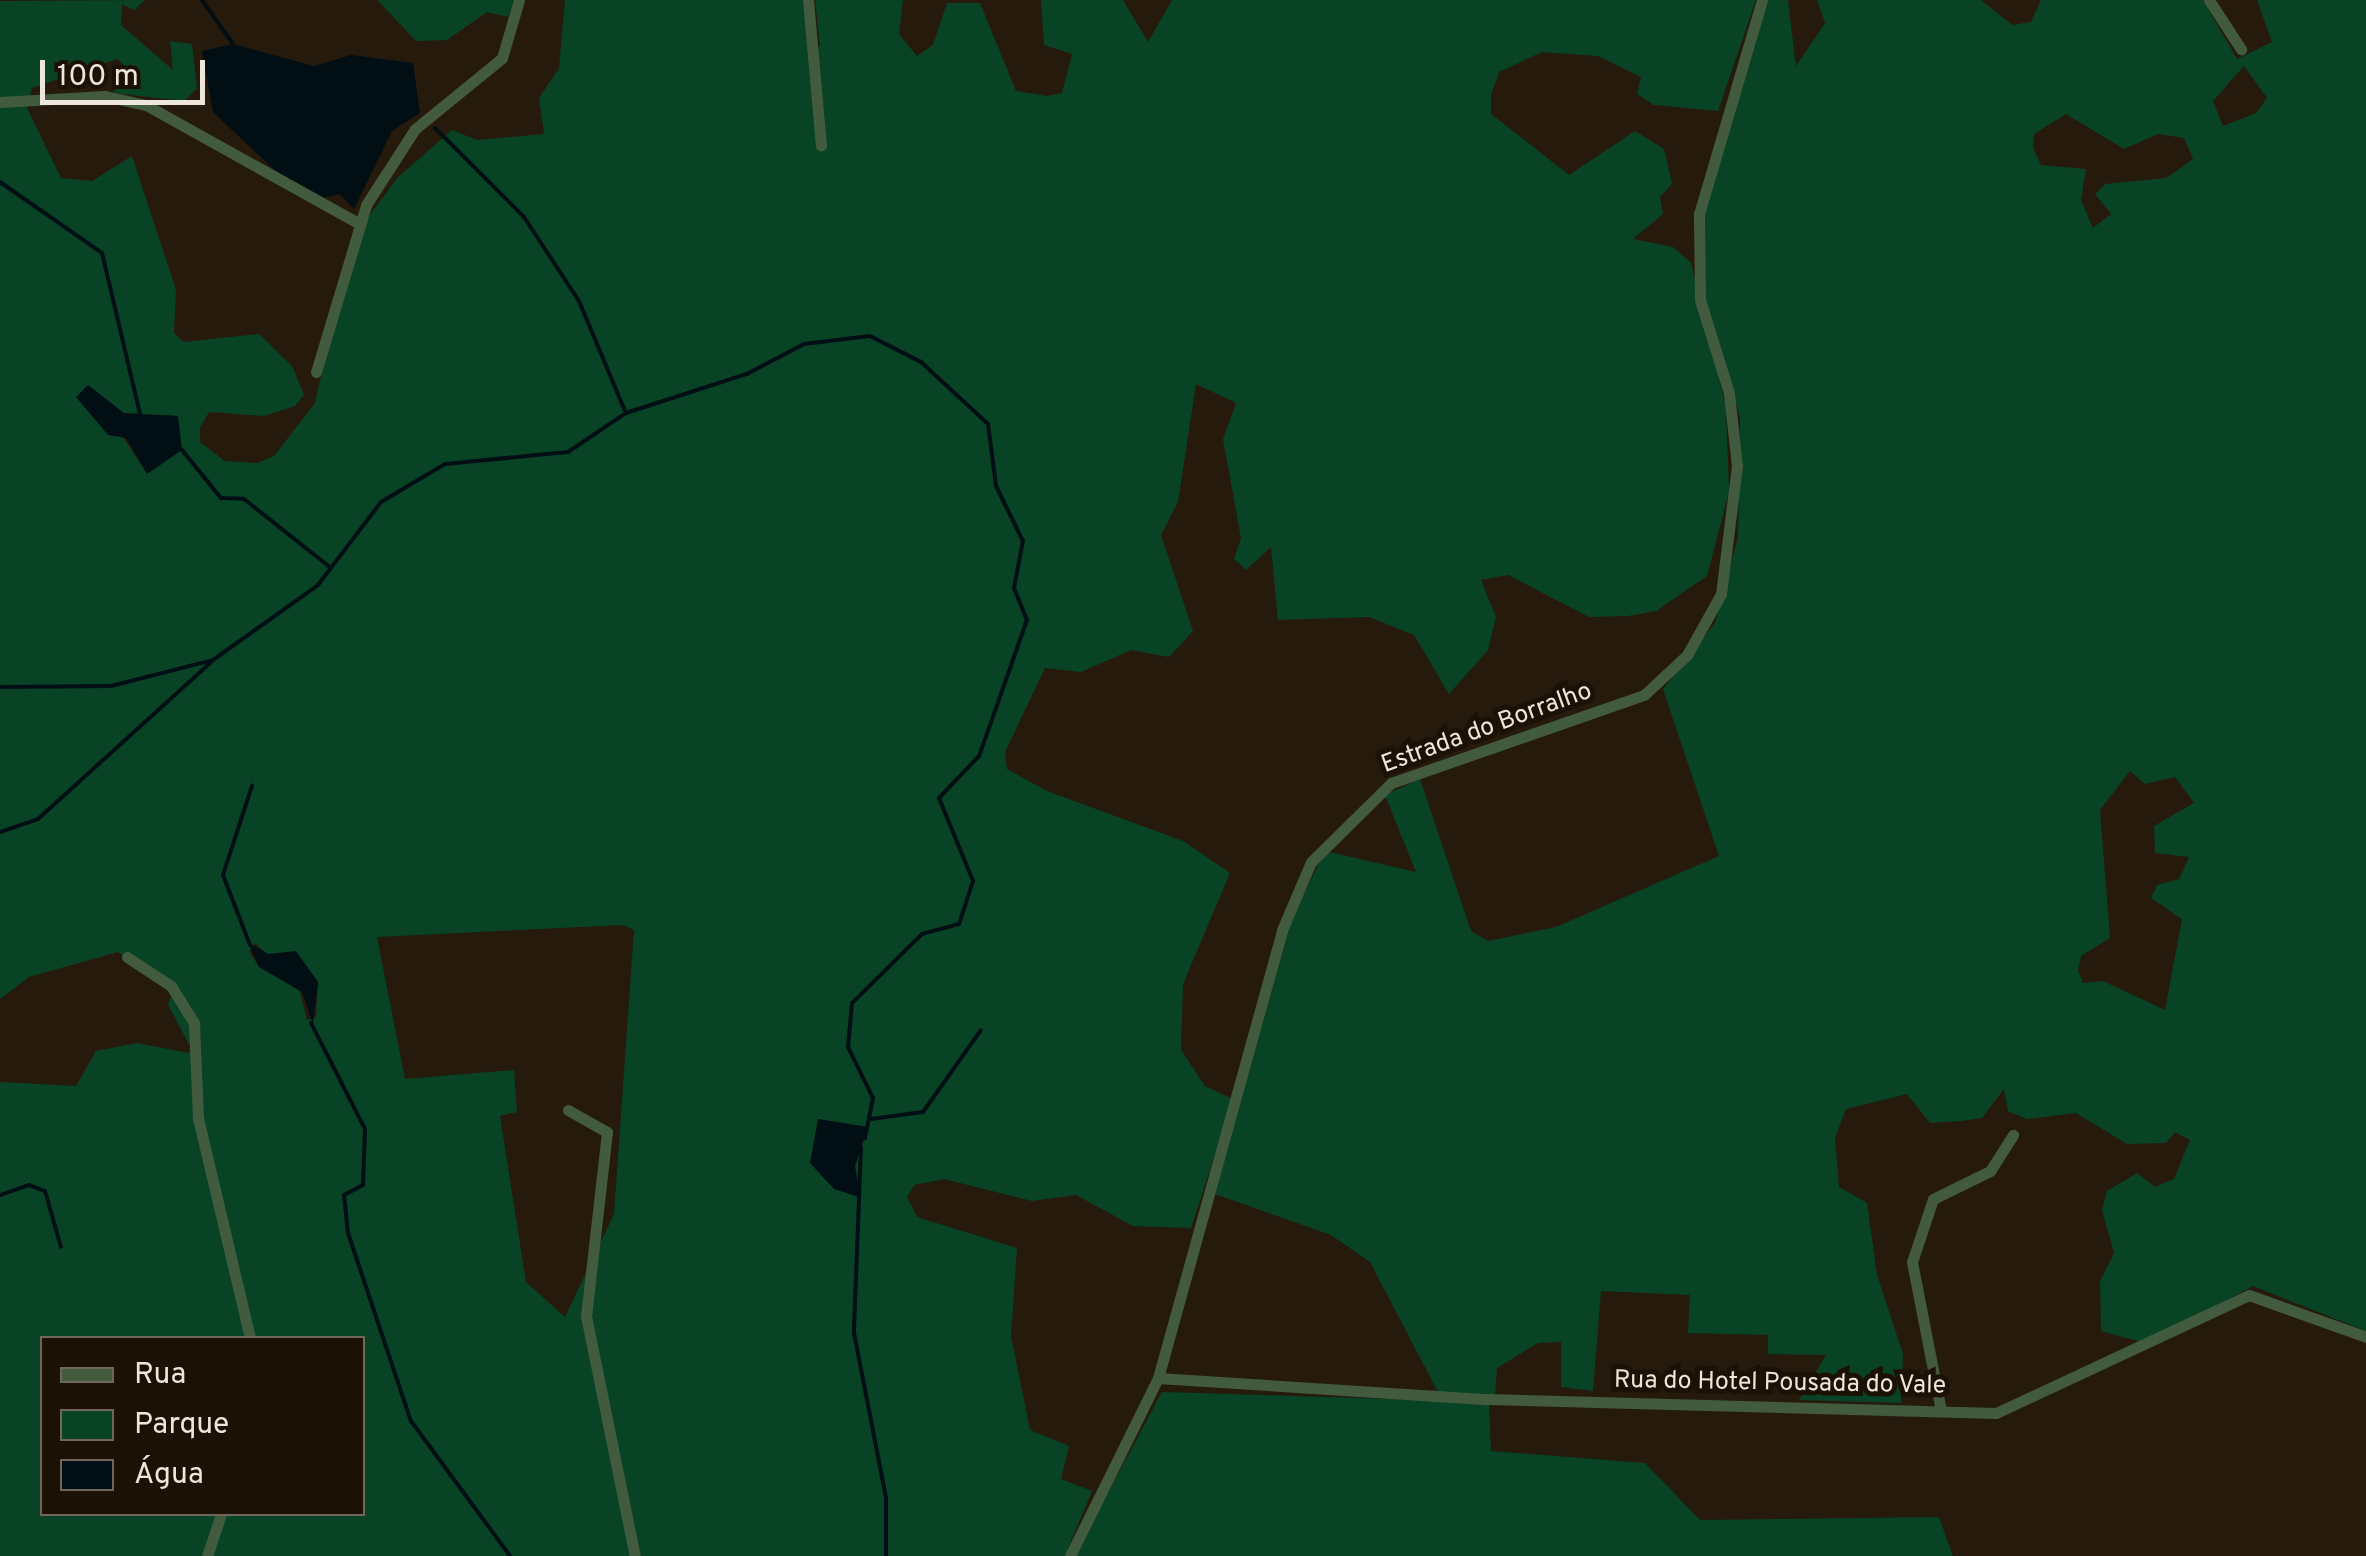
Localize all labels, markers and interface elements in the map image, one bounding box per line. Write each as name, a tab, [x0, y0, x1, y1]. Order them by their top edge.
scale bar	[45, 40, 210, 102]
text: 100 m	[57, 59, 139, 96]
street label: Estrada do Borralho	[1378, 677, 1596, 781]
legend	[40, 1336, 365, 1516]
text: Rua	[134, 1357, 186, 1394]
street label: Rua do Hotel Pousada do Vale	[1613, 1366, 1947, 1402]
text: Parque	[134, 1407, 229, 1444]
text: Água	[134, 1457, 204, 1494]

